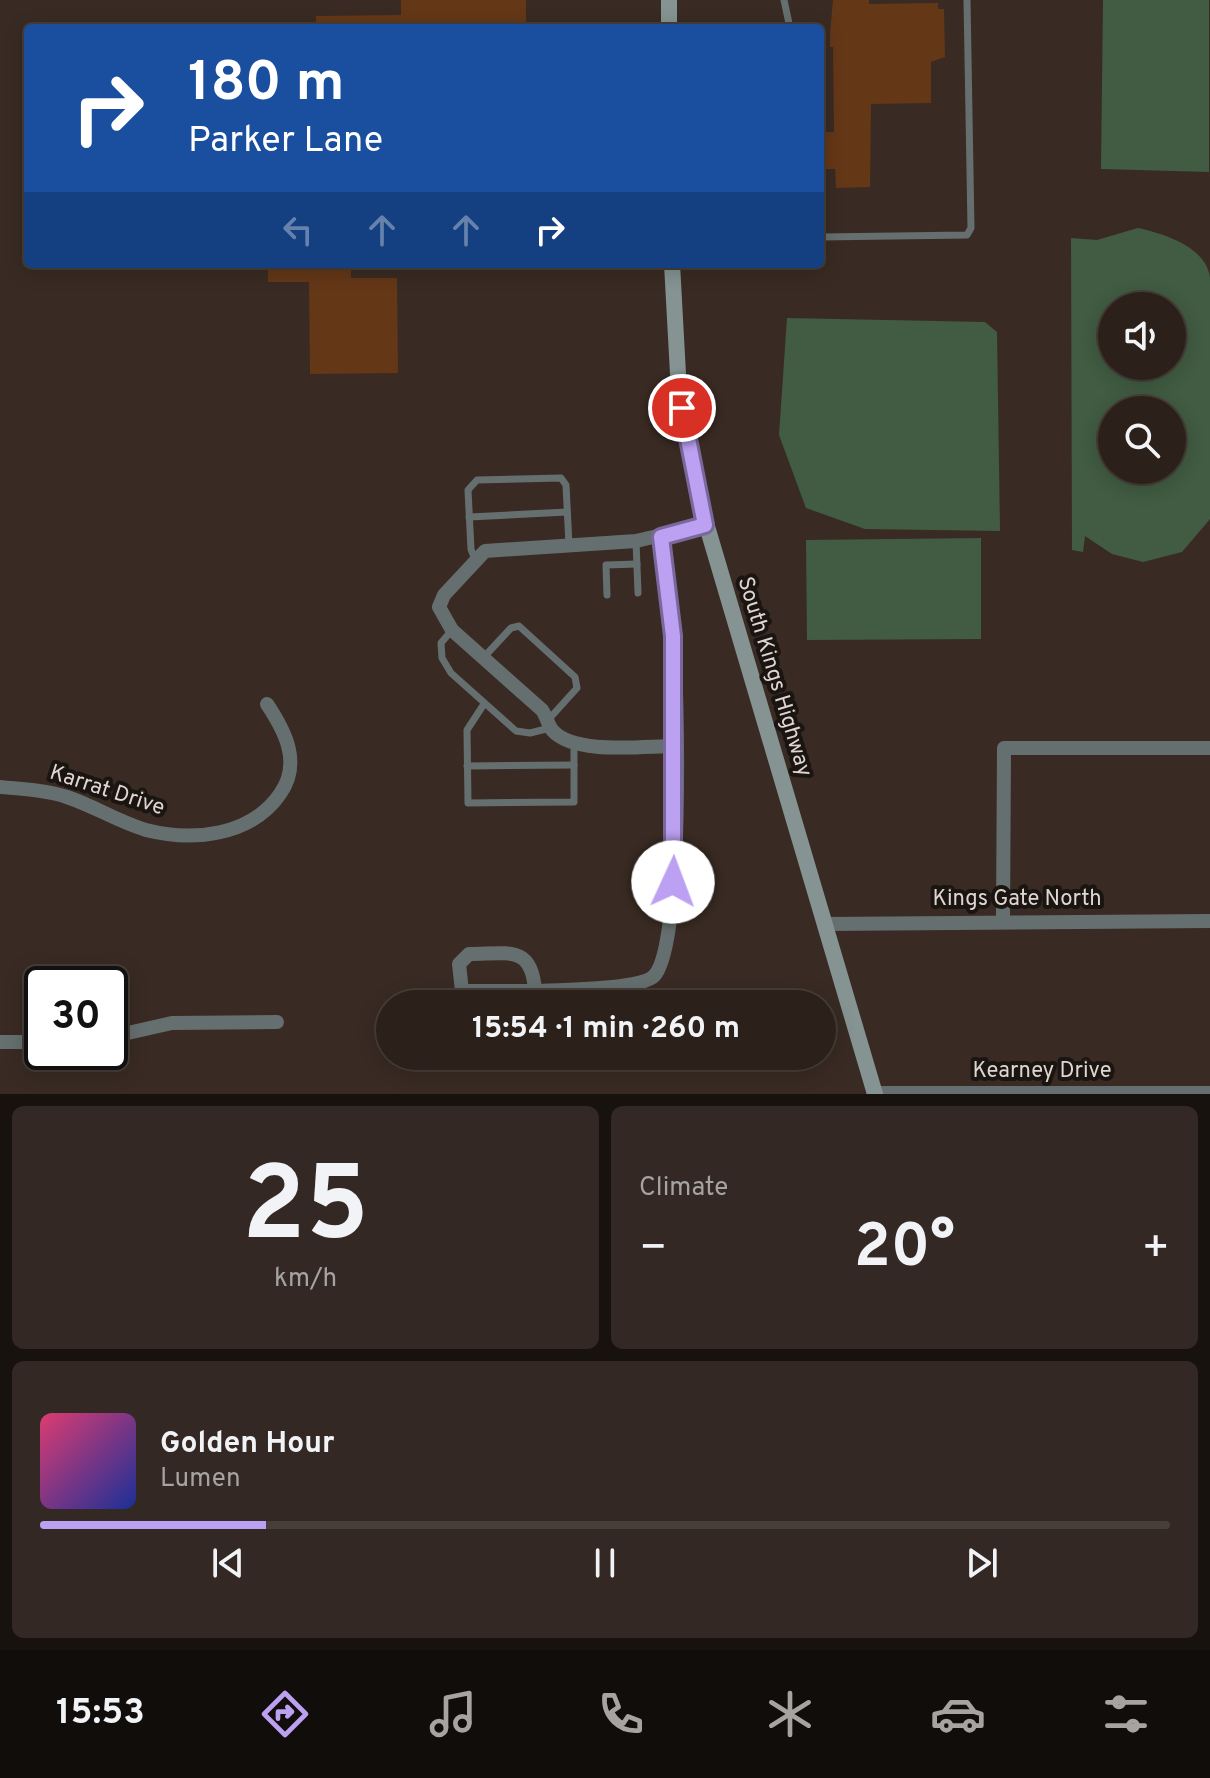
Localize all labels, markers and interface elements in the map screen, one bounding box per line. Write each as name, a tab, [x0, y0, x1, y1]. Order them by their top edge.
text: 180 m	[188, 50, 345, 120]
icon: right	[56, 56, 160, 160]
text: Parker Lane	[188, 119, 383, 165]
icon: left	[276, 208, 320, 252]
icon: ahead	[360, 208, 404, 252]
icon: ahead	[444, 208, 488, 252]
icon: right	[528, 208, 572, 252]
map controls	[1098, 292, 1186, 484]
button: sound	[1098, 292, 1186, 380]
pin	[648, 374, 716, 442]
icon: arrive	[660, 386, 704, 430]
button: search	[1098, 396, 1186, 484]
street label: South Kings Highway	[731, 574, 817, 780]
street label: Karrat Drive	[46, 760, 168, 822]
position arrow	[631, 840, 715, 924]
street label: Kings Gate North	[932, 886, 1102, 913]
speed limit sign: 30	[24, 966, 128, 1070]
text: 15:54 · 1 min · 260 m	[472, 1011, 740, 1048]
street label: Kearney Drive	[972, 1058, 1112, 1085]
text: 25	[242, 1145, 369, 1277]
text: Climate	[639, 1172, 728, 1205]
text: 20°	[854, 1212, 955, 1288]
text: −	[639, 1222, 667, 1278]
text: +	[1142, 1222, 1170, 1278]
text: km/h	[274, 1263, 337, 1296]
text: Golden Hour	[160, 1426, 334, 1463]
text: Lumen	[160, 1463, 241, 1496]
icon: previous	[206, 1541, 250, 1585]
icon: pause	[583, 1541, 627, 1585]
icon: next	[960, 1541, 1004, 1585]
icon: directions	[257, 1686, 313, 1742]
icon: music	[425, 1686, 481, 1742]
icon: phone	[593, 1686, 649, 1742]
icon: climate	[762, 1686, 818, 1742]
icon: car	[930, 1686, 986, 1742]
icon: filters	[1098, 1686, 1154, 1742]
text: 15:53	[56, 1691, 145, 1737]

